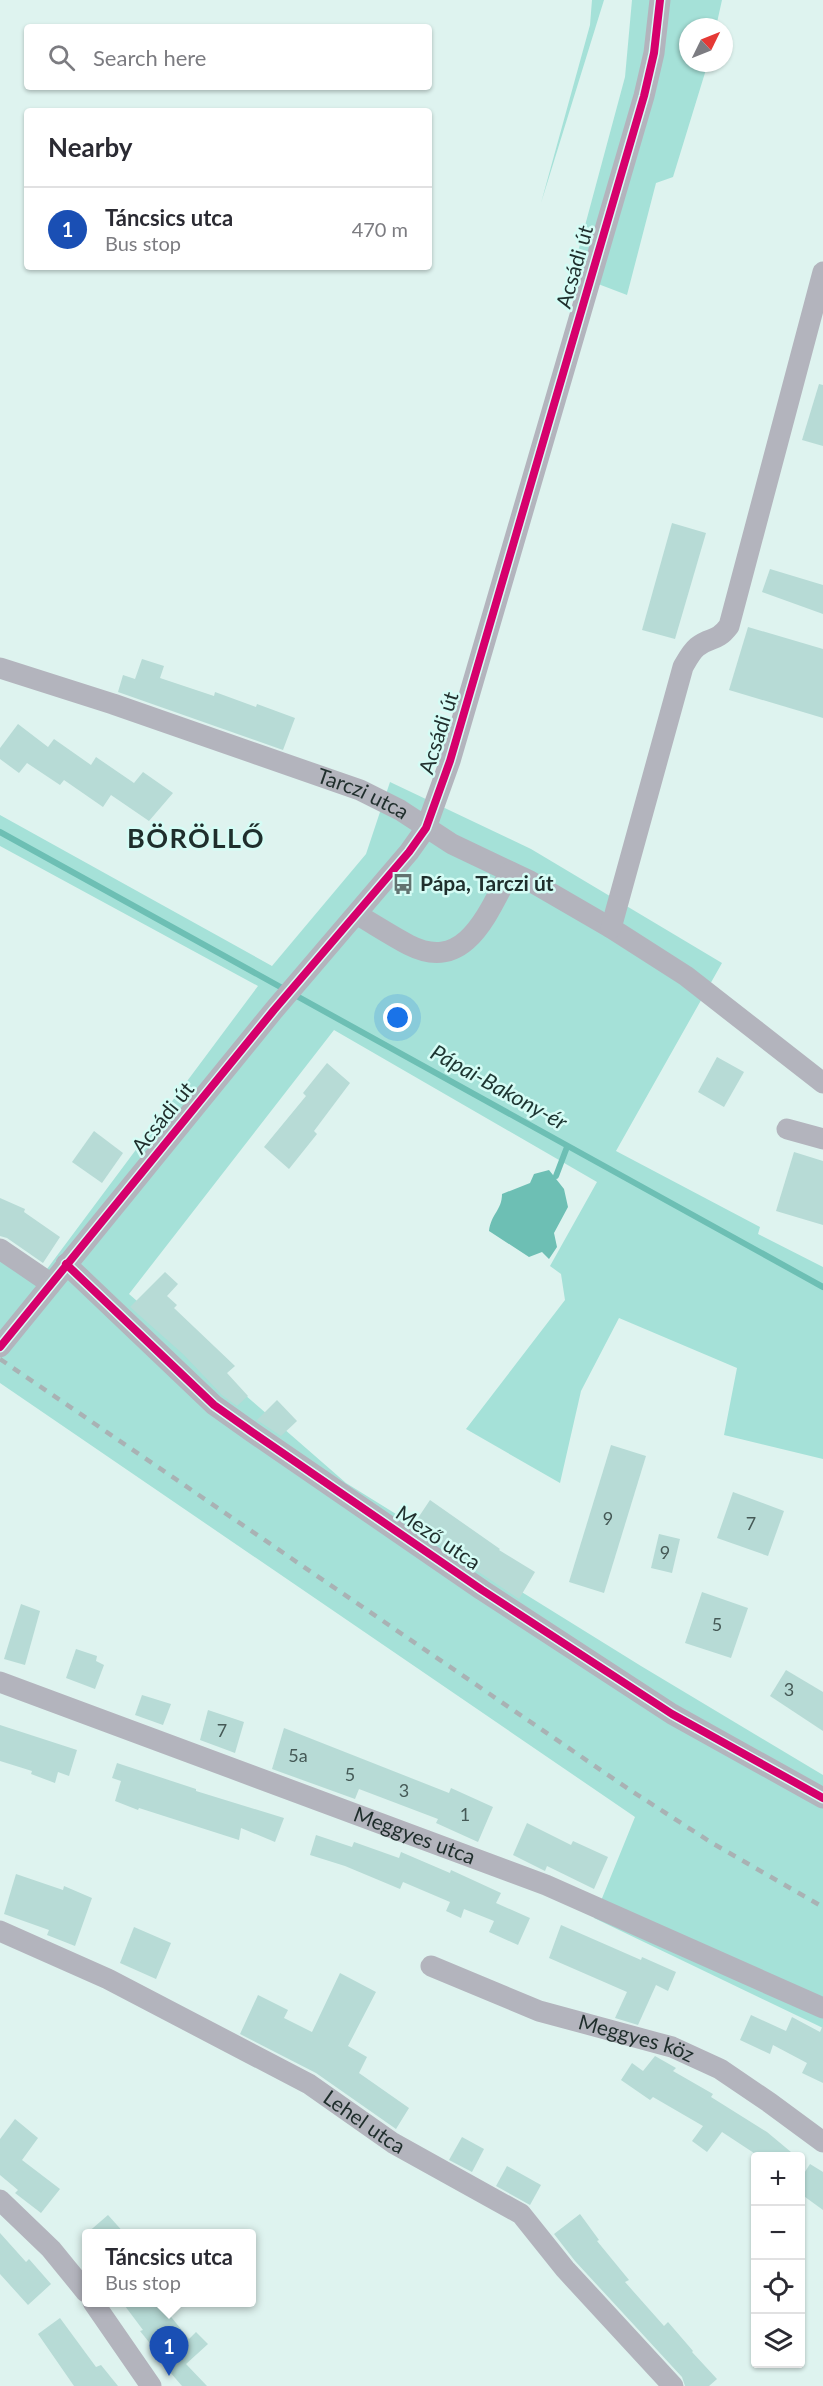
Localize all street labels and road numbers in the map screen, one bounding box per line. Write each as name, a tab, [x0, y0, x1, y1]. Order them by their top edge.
street label: Acsádi út	[550, 222, 597, 311]
street label: Acsádi út	[413, 688, 463, 777]
street label: Tarczi utca	[314, 762, 414, 823]
street label: Acsádi út	[125, 1076, 199, 1158]
street label: Mező utca	[392, 1499, 486, 1574]
street label: Meggyes utca	[351, 1801, 479, 1869]
street label: Meggyes köz	[576, 2008, 699, 2067]
street label: Lehel utca	[319, 2084, 410, 2158]

